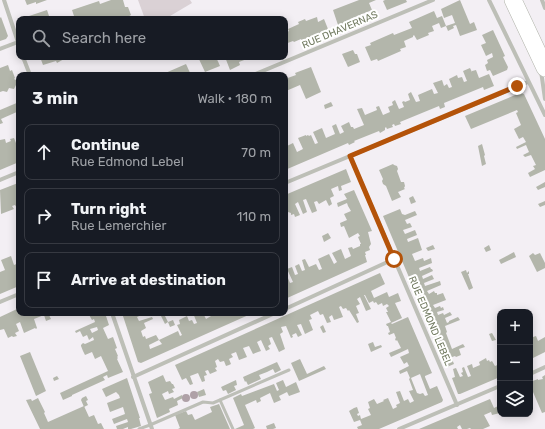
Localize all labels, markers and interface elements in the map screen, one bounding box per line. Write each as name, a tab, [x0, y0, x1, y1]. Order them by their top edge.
street label: RUE DHAVERNAS	[300, 9, 380, 51]
search box	[16, 16, 288, 60]
icon: search	[30, 27, 52, 49]
text: Search here	[62, 29, 146, 47]
route end	[508, 77, 526, 95]
text: 3 min	[32, 88, 78, 108]
text: Walk · 180 m	[197, 91, 272, 106]
text: Continue	[71, 136, 140, 154]
icon: ahead	[33, 141, 55, 163]
text: 70 m	[241, 145, 271, 160]
text: Rue Edmond Lebel	[71, 154, 184, 169]
text: Turn right	[71, 200, 146, 218]
icon: right	[33, 205, 55, 227]
text: 110 m	[237, 209, 271, 224]
text: Rue Lemerchier	[71, 218, 166, 233]
route start	[385, 250, 403, 268]
icon: arrive	[33, 269, 55, 291]
text: Arrive at destination	[71, 271, 226, 289]
street label: RUE EDMOND LEBEL	[406, 274, 454, 368]
map controls	[497, 309, 533, 417]
button: +	[497, 309, 533, 345]
button: −	[497, 345, 533, 381]
button: layers	[497, 381, 533, 417]

